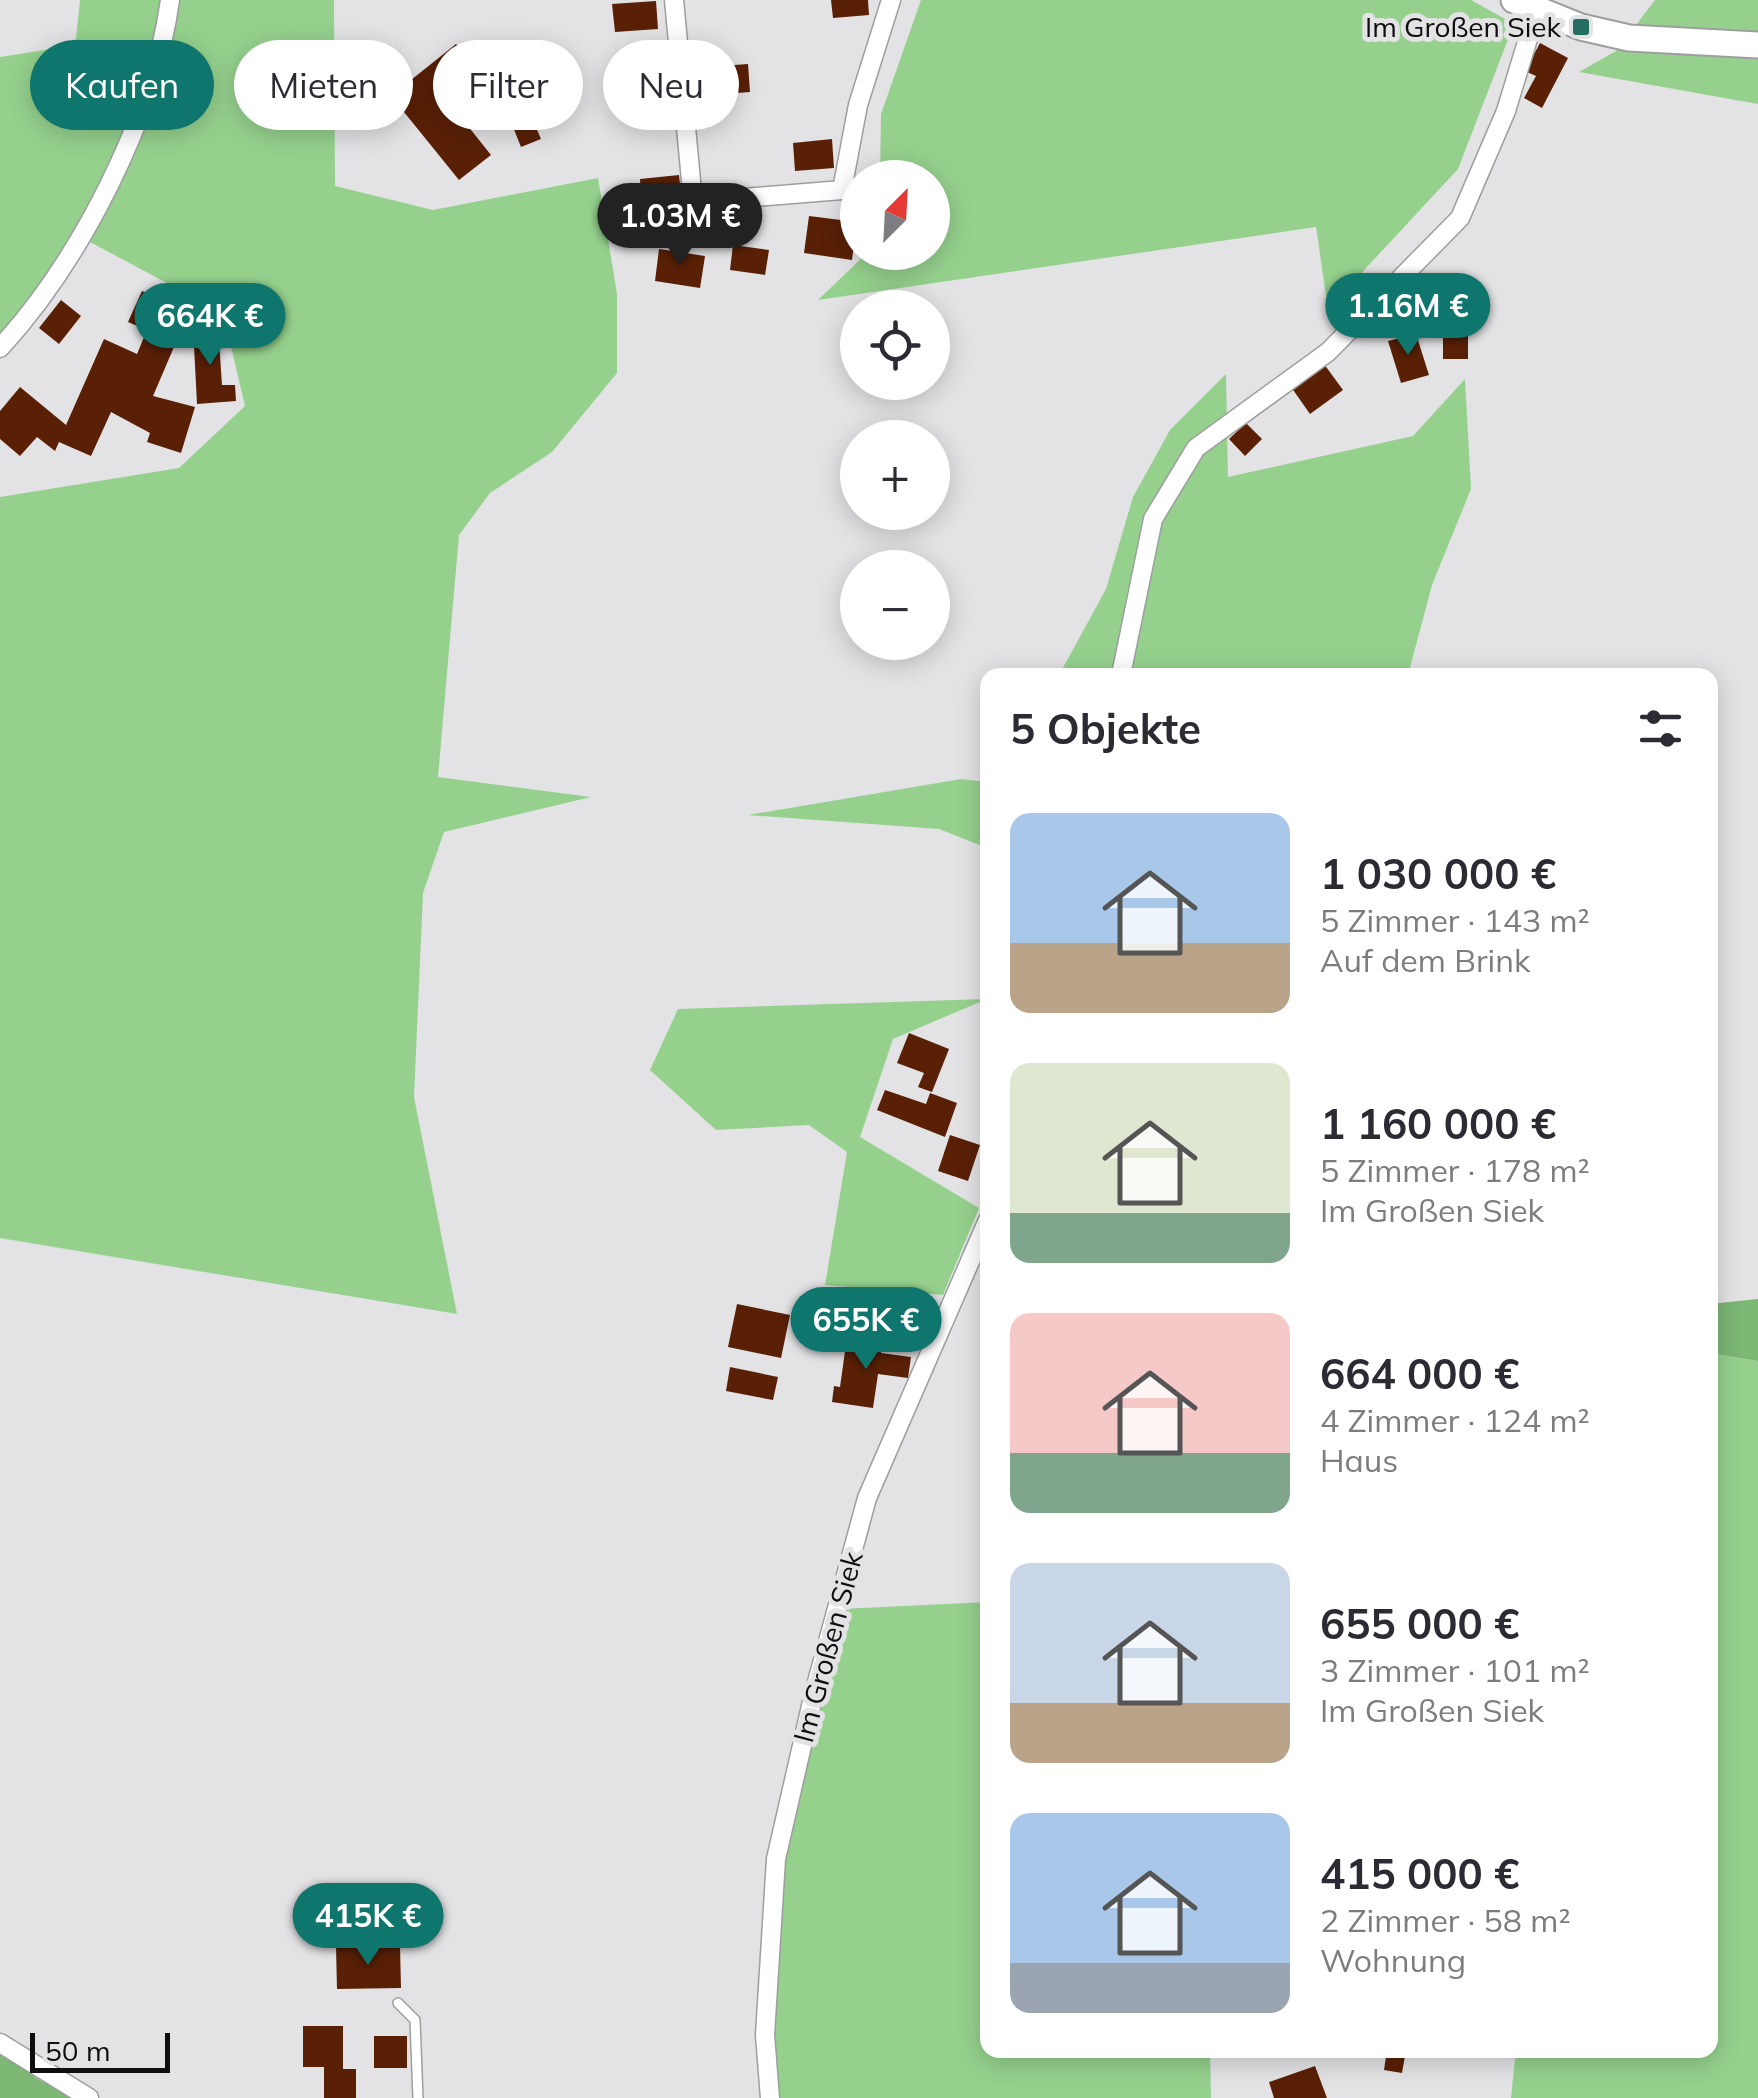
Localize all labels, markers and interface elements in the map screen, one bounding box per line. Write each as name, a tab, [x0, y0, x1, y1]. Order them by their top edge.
place label: Im Großen Siek	[1365, 9, 1562, 44]
marker: Im Großen Siek	[1570, 16, 1592, 38]
chip: Kaufen	[30, 40, 214, 130]
chip: Mieten	[234, 40, 413, 130]
chip: Filter	[433, 40, 583, 130]
chip: Neu	[603, 40, 739, 130]
north arrow	[840, 160, 950, 270]
map controls	[840, 160, 950, 660]
pin: 1.03M €	[588, 183, 772, 268]
text: 1.03M €	[619, 195, 741, 235]
pin: 1.16M €	[1316, 273, 1500, 358]
pin: 664K €	[129, 283, 291, 368]
text: 1.16M €	[1347, 285, 1469, 325]
button: locate	[840, 290, 950, 400]
text: 664K €	[157, 295, 263, 335]
button: +	[840, 420, 950, 530]
button: −	[840, 550, 950, 660]
icon: filters	[1633, 701, 1688, 756]
text: 5 Objekte	[1010, 702, 1201, 755]
text: 1 030 000 €	[1320, 847, 1556, 900]
icon: home	[1090, 853, 1210, 973]
text: 5 Zimmer · 143 m²	[1320, 900, 1590, 940]
text: Auf dem Brink	[1320, 940, 1530, 980]
text: 1 160 000 €	[1320, 1097, 1556, 1150]
icon: home	[1090, 1103, 1210, 1223]
text: 5 Zimmer · 178 m²	[1320, 1150, 1590, 1190]
text: Im Großen Siek	[1320, 1190, 1544, 1230]
pin: 655K €	[785, 1287, 947, 1372]
text: 655K €	[813, 1299, 919, 1339]
text: 664 000 €	[1320, 1347, 1519, 1400]
icon: home	[1090, 1353, 1210, 1473]
text: 4 Zimmer · 124 m²	[1320, 1400, 1590, 1440]
text: Haus	[1320, 1440, 1398, 1480]
street label: Im Großen Siek	[785, 1547, 870, 1746]
text: 655 000 €	[1320, 1597, 1519, 1650]
icon: home	[1090, 1603, 1210, 1723]
text: 3 Zimmer · 101 m²	[1320, 1650, 1590, 1690]
text: Im Großen Siek	[1320, 1690, 1544, 1730]
text: 415 000 €	[1320, 1847, 1519, 1900]
icon: home	[1090, 1853, 1210, 1973]
pin: 415K €	[287, 1883, 449, 1968]
text: 415K €	[315, 1895, 421, 1935]
text: 2 Zimmer · 58 m²	[1320, 1900, 1571, 1940]
text: Wohnung	[1320, 1940, 1466, 1980]
scale bar	[30, 2028, 170, 2072]
text: 50 m	[45, 2033, 111, 2068]

